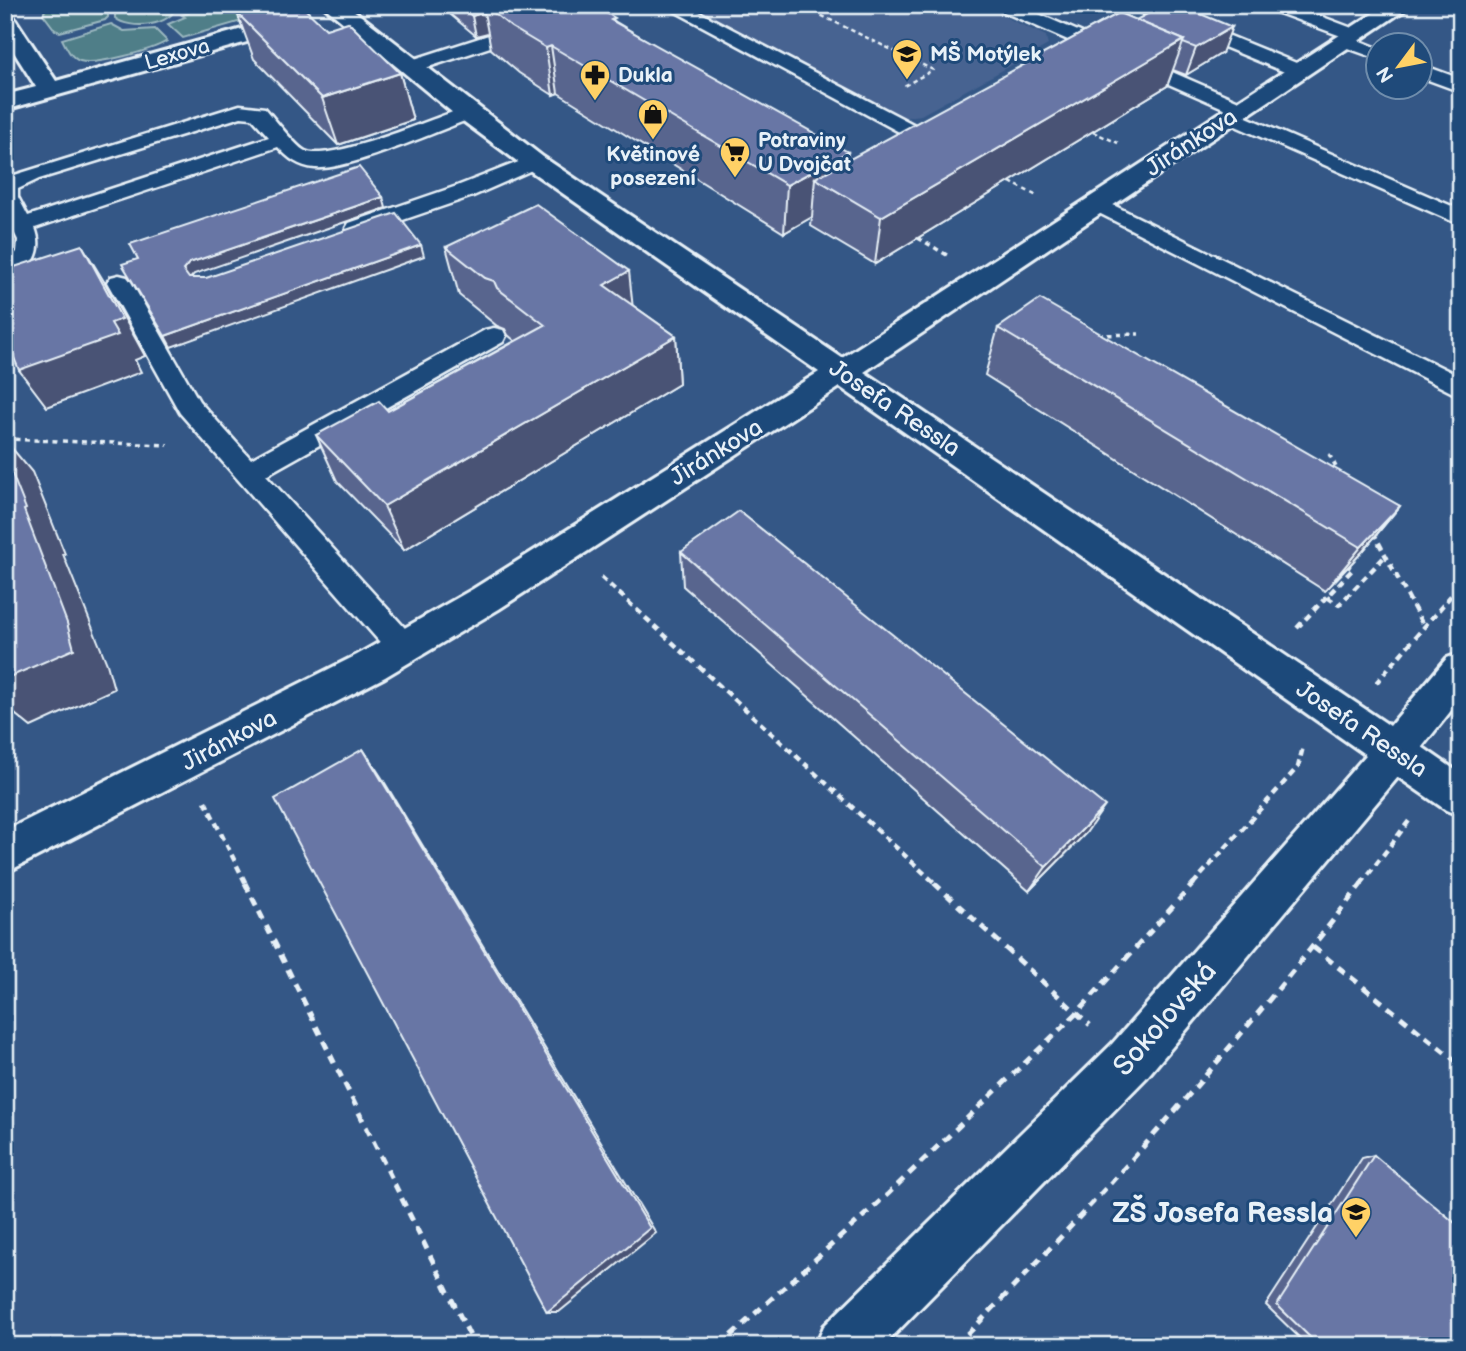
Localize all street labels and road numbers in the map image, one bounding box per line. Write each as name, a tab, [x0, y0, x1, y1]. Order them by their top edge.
street label: Lexova	[142, 33, 212, 76]
street label: Jiránkova	[1140, 102, 1243, 183]
street label: Josefa Ressla	[824, 354, 966, 463]
street label: Jiránkova	[665, 413, 768, 492]
street label: Josefa Ressla	[1291, 675, 1433, 784]
street label: Jiránkova	[177, 703, 282, 778]
street label: Sokolovská	[1107, 955, 1224, 1083]

